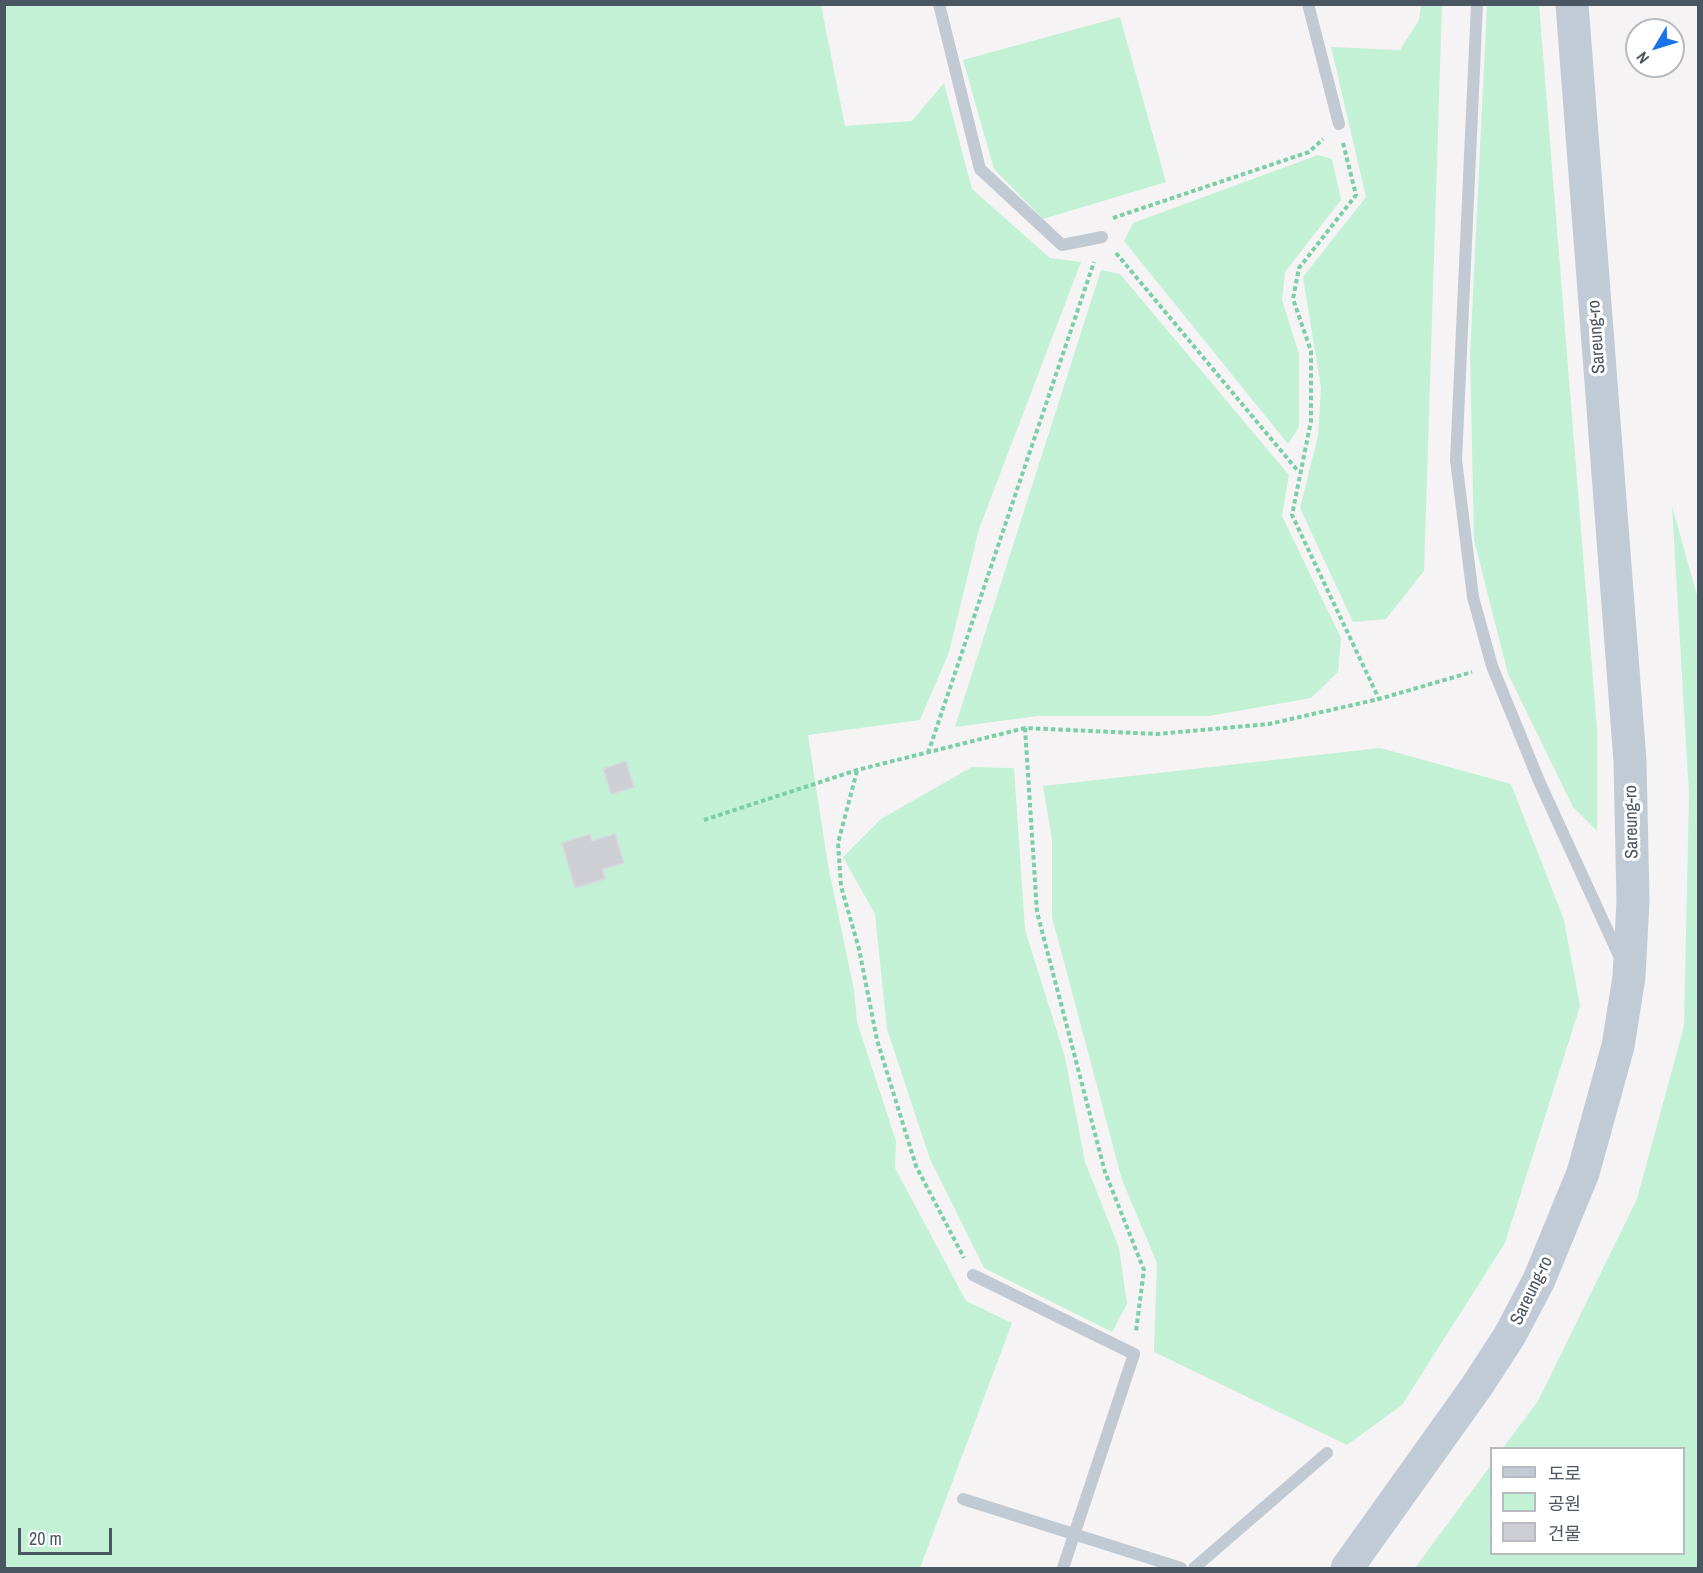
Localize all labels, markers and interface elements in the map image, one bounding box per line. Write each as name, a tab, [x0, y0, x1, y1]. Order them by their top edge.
north arrow	[1625, 18, 1685, 78]
text: N	[1631, 47, 1654, 68]
street label: Sareung-ro	[1584, 299, 1610, 375]
street label: Sareung-ro	[1621, 785, 1643, 859]
street label: Sareung-ro	[1506, 1253, 1558, 1329]
legend	[1490, 1447, 1685, 1555]
text: 도로	[1548, 1461, 1581, 1486]
text: 공원	[1548, 1491, 1581, 1516]
scale bar	[21, 1516, 116, 1554]
text: 건물	[1548, 1521, 1581, 1546]
text: 20 m	[29, 1526, 62, 1551]

